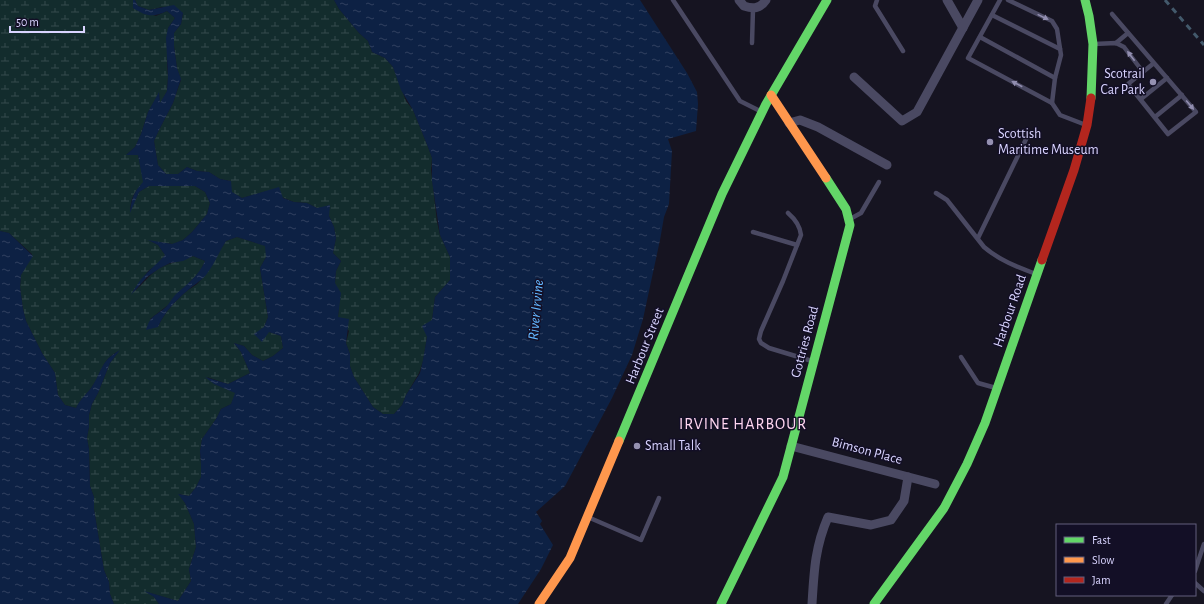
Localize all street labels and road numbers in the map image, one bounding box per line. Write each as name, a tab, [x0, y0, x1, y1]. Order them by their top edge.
street label: Harbour Road	[991, 273, 1029, 349]
street label: Harbour Street	[623, 305, 667, 386]
street label: Gottries Road	[789, 305, 821, 379]
street label: Bimson Place	[830, 435, 904, 467]

